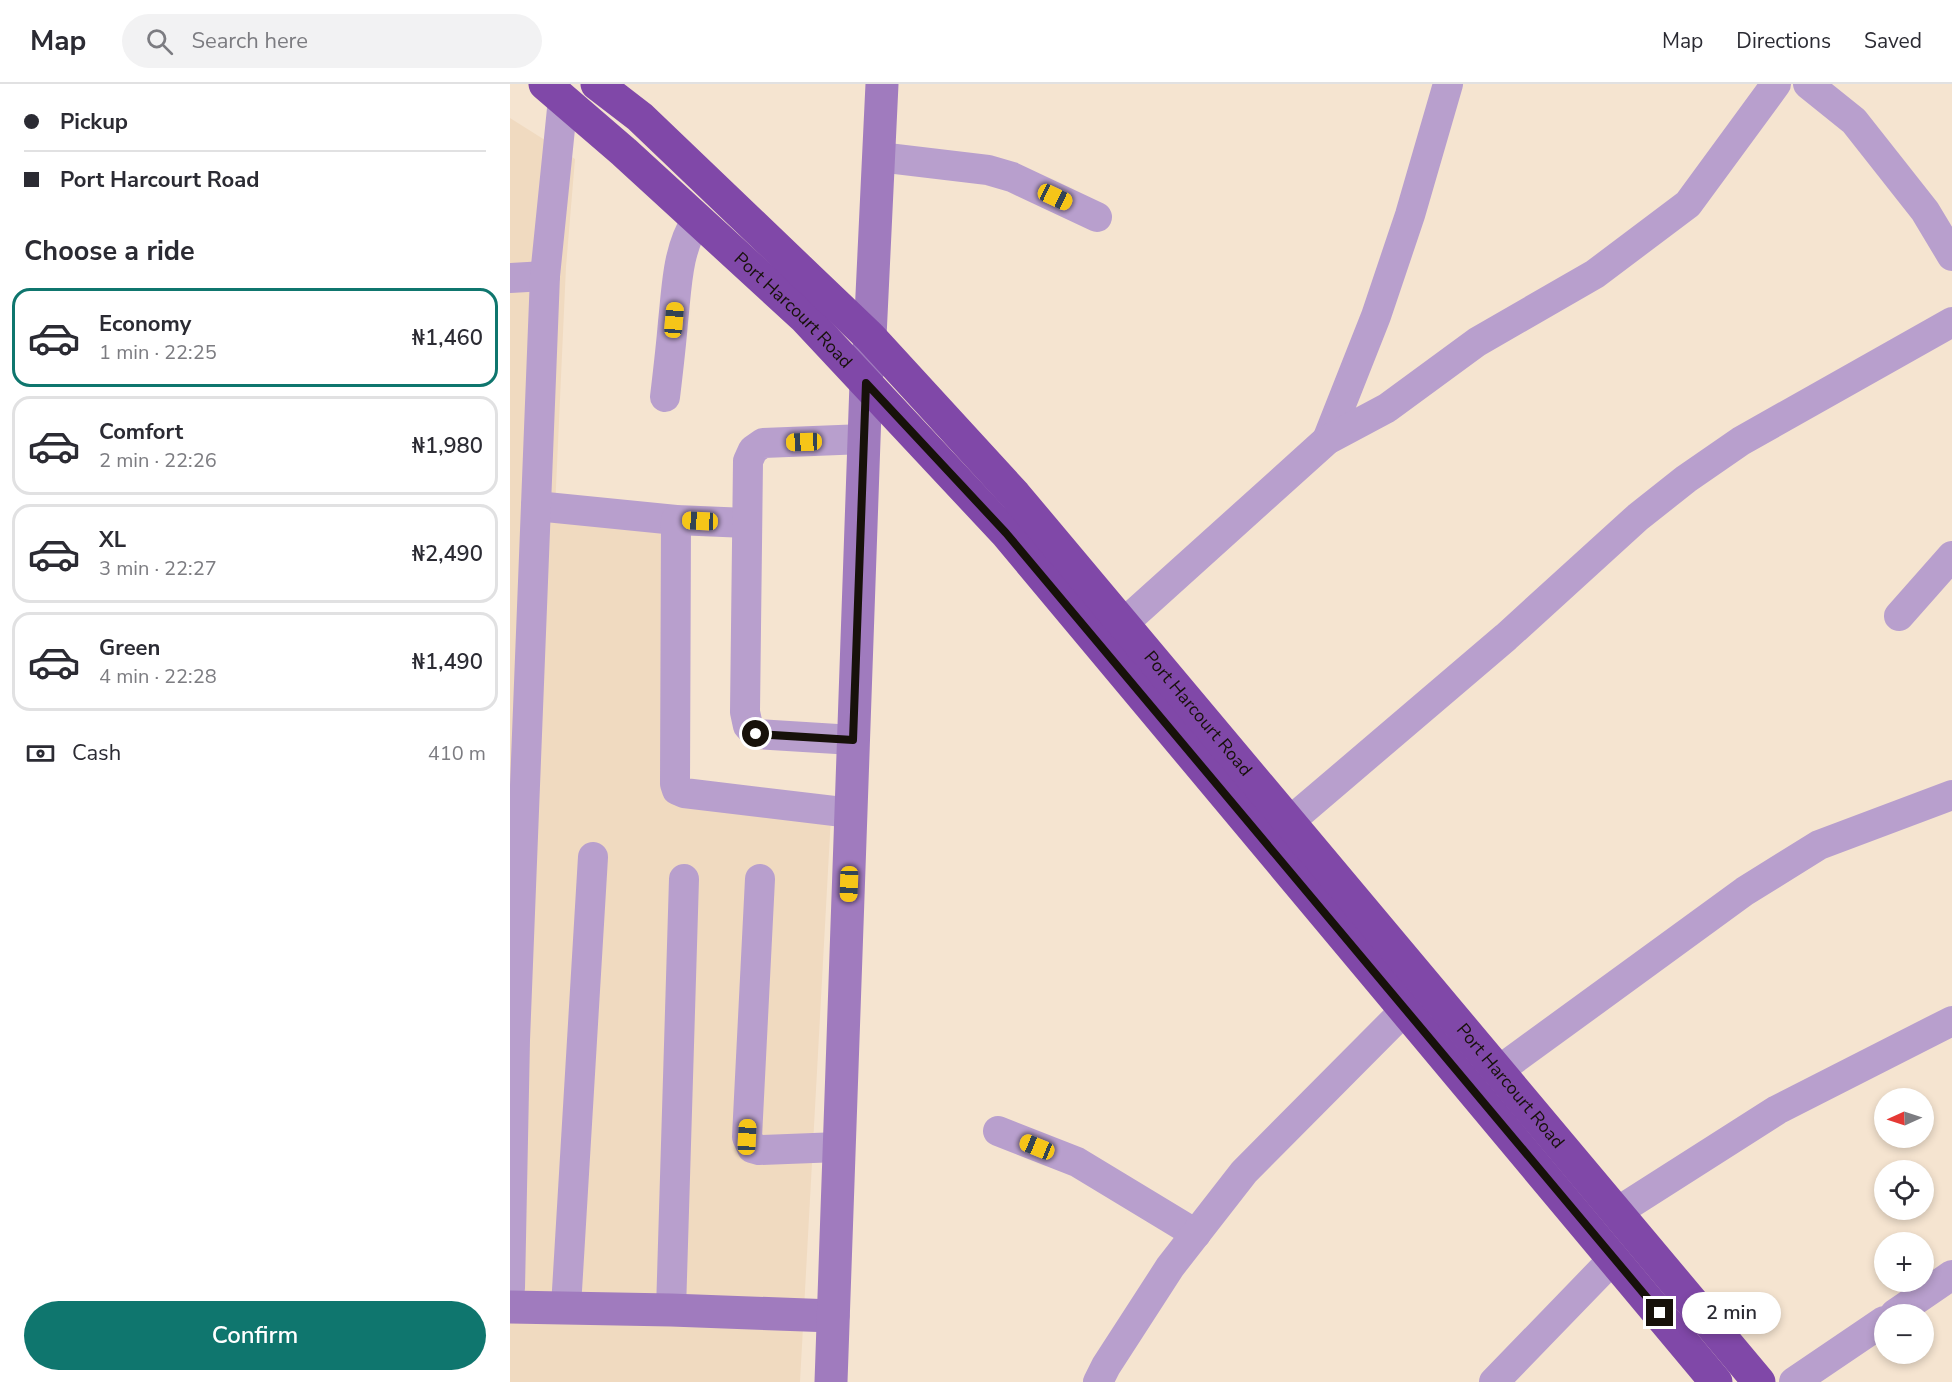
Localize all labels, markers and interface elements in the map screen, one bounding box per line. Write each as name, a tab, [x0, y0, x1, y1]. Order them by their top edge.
search box	[122, 14, 542, 68]
text: Map	[30, 22, 86, 60]
icon: search	[143, 25, 176, 58]
text: Search here	[191, 26, 308, 56]
text: Map	[1662, 27, 1703, 55]
text: Directions	[1736, 27, 1831, 55]
text: Saved	[1864, 27, 1922, 55]
text: Pickup	[60, 107, 128, 137]
text: Port Harcourt Road	[60, 165, 260, 195]
car	[1035, 181, 1075, 213]
text: Choose a ride	[24, 233, 195, 270]
street label: Port Harcourt Road	[729, 247, 858, 373]
car	[663, 301, 685, 339]
text: Economy	[99, 309, 191, 339]
icon: car	[27, 311, 81, 365]
text: ₦1,460	[412, 323, 483, 353]
text: 1 min · 22:25	[99, 339, 217, 366]
text: Comfort	[99, 417, 183, 447]
icon: car	[27, 419, 81, 473]
text: ₦1,980	[412, 431, 483, 461]
car	[786, 432, 822, 452]
text: 2 min · 22:26	[99, 447, 217, 474]
car	[682, 511, 718, 531]
text: XL	[99, 525, 126, 555]
icon: car	[27, 527, 81, 581]
text: ₦2,490	[412, 539, 483, 569]
text: 3 min · 22:27	[99, 555, 217, 582]
text: Green	[99, 633, 160, 663]
icon: car	[27, 635, 81, 689]
street label: Port Harcourt Road	[1139, 646, 1258, 781]
text: ₦1,490	[412, 647, 483, 677]
text: 4 min · 22:28	[99, 663, 217, 690]
route start	[742, 720, 769, 747]
icon: cash	[24, 737, 57, 770]
text: Cash	[72, 738, 121, 768]
text: 410 m	[428, 740, 486, 767]
car	[839, 866, 859, 902]
street label: Port Harcourt Road	[1451, 1018, 1570, 1153]
north arrow	[1874, 1088, 1934, 1148]
map controls	[1874, 1088, 1934, 1364]
car	[737, 1119, 757, 1155]
car	[1017, 1132, 1057, 1162]
button: locate	[1874, 1160, 1934, 1220]
button: +	[1874, 1232, 1934, 1292]
callout: 2 min	[1681, 1292, 1780, 1334]
route end	[1646, 1299, 1673, 1326]
text: 2 min	[1706, 1299, 1757, 1326]
button: Confirm	[24, 1301, 486, 1370]
button: −	[1874, 1304, 1934, 1364]

